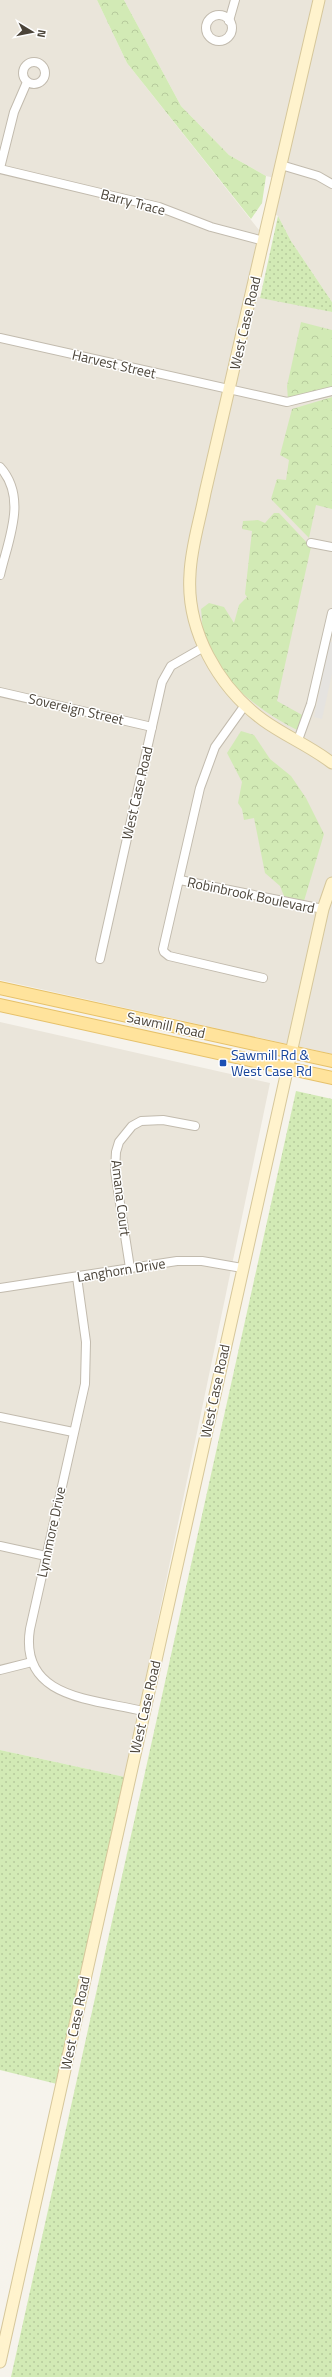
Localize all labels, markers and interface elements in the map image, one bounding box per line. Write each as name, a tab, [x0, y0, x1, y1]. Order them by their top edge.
north arrow	[12, 12, 52, 52]
text: N	[33, 29, 50, 39]
street label: Barry Trace	[98, 183, 168, 220]
street label: West Case Road	[224, 274, 265, 372]
street label: Harvest Street	[70, 344, 158, 383]
street label: Sovereign Street	[26, 687, 126, 730]
street label: West Case Road	[116, 744, 157, 842]
street label: Robinbrook Boulevard	[185, 871, 317, 918]
street label: Sawmill Road	[125, 1006, 207, 1043]
place label: Sawmill Rd & West Case Rd	[231, 1044, 312, 1081]
marker: Sawmill Rd & West Case Rd	[218, 1058, 228, 1068]
street label: Amana Court	[106, 1159, 137, 1237]
street label: Langhorn Drive	[75, 1252, 167, 1287]
street label: West Case Road	[194, 1342, 235, 1440]
street label: Lynnmore Drive	[31, 1485, 70, 1579]
street label: West Case Road	[124, 1658, 165, 1756]
street label: West Case Road	[54, 1974, 95, 2072]

